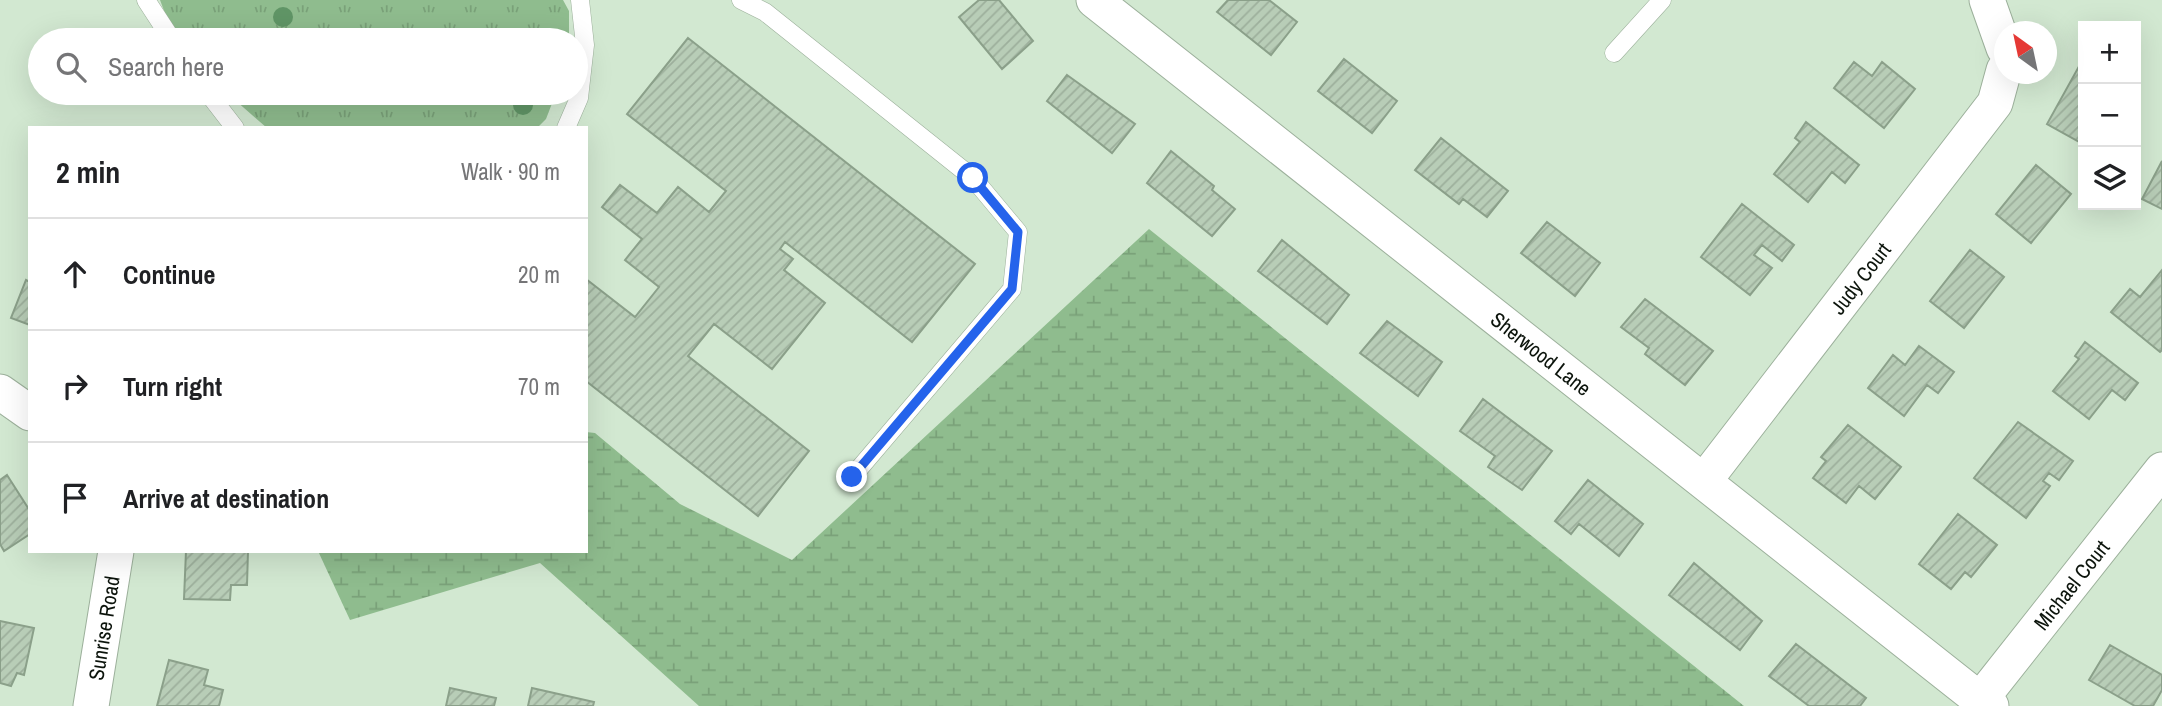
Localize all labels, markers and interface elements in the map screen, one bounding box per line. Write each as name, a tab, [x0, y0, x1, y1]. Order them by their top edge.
north arrow	[1994, 21, 2057, 84]
map controls	[2078, 21, 2141, 210]
button: +	[2078, 21, 2141, 84]
search box	[28, 28, 588, 105]
icon: search	[52, 48, 90, 86]
text: Search here	[108, 49, 224, 84]
button: −	[2078, 84, 2141, 147]
button: layers	[2078, 147, 2141, 210]
text: 2 min	[56, 152, 120, 192]
text: Walk · 90 m	[461, 156, 560, 187]
route start	[957, 162, 988, 193]
street label: Judy Court	[1823, 236, 1897, 320]
icon: ahead	[56, 255, 94, 293]
text: Continue	[123, 257, 215, 292]
text: 20 m	[518, 259, 560, 290]
street label: Sherwood Lane	[1485, 305, 1598, 402]
icon: right	[56, 367, 94, 405]
text: Turn right	[123, 369, 222, 404]
text: 70 m	[518, 371, 560, 402]
route end	[836, 461, 867, 492]
icon: arrive	[56, 479, 94, 517]
text: Arrive at destination	[123, 481, 329, 516]
street label: Michael Court	[2027, 534, 2116, 636]
street label: Sunrise Road	[81, 574, 126, 682]

